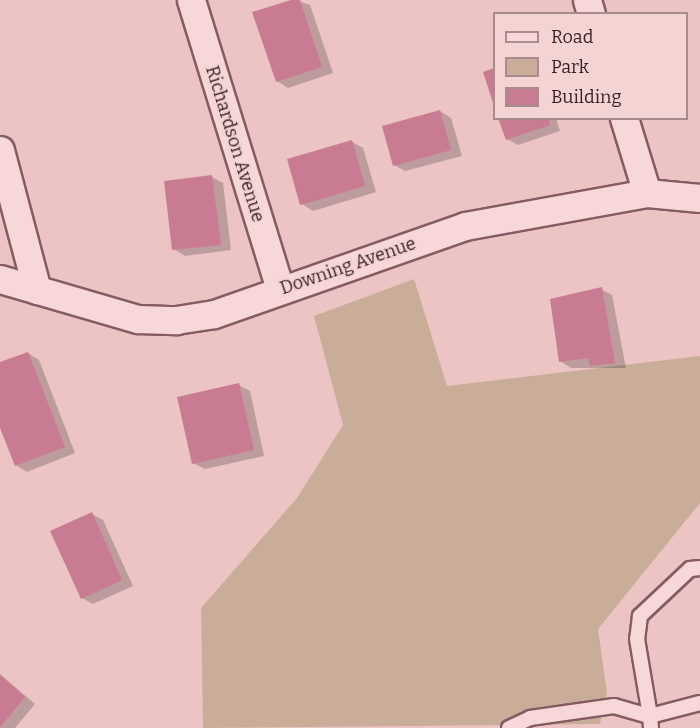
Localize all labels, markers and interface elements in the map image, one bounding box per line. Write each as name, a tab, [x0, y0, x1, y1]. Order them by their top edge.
legend	[493, 12, 688, 120]
text: Road	[551, 26, 593, 48]
text: Park	[551, 56, 589, 78]
street label: Richardson Avenue	[201, 63, 269, 225]
text: Building	[551, 86, 622, 108]
street label: Downing Avenue	[277, 233, 419, 299]

